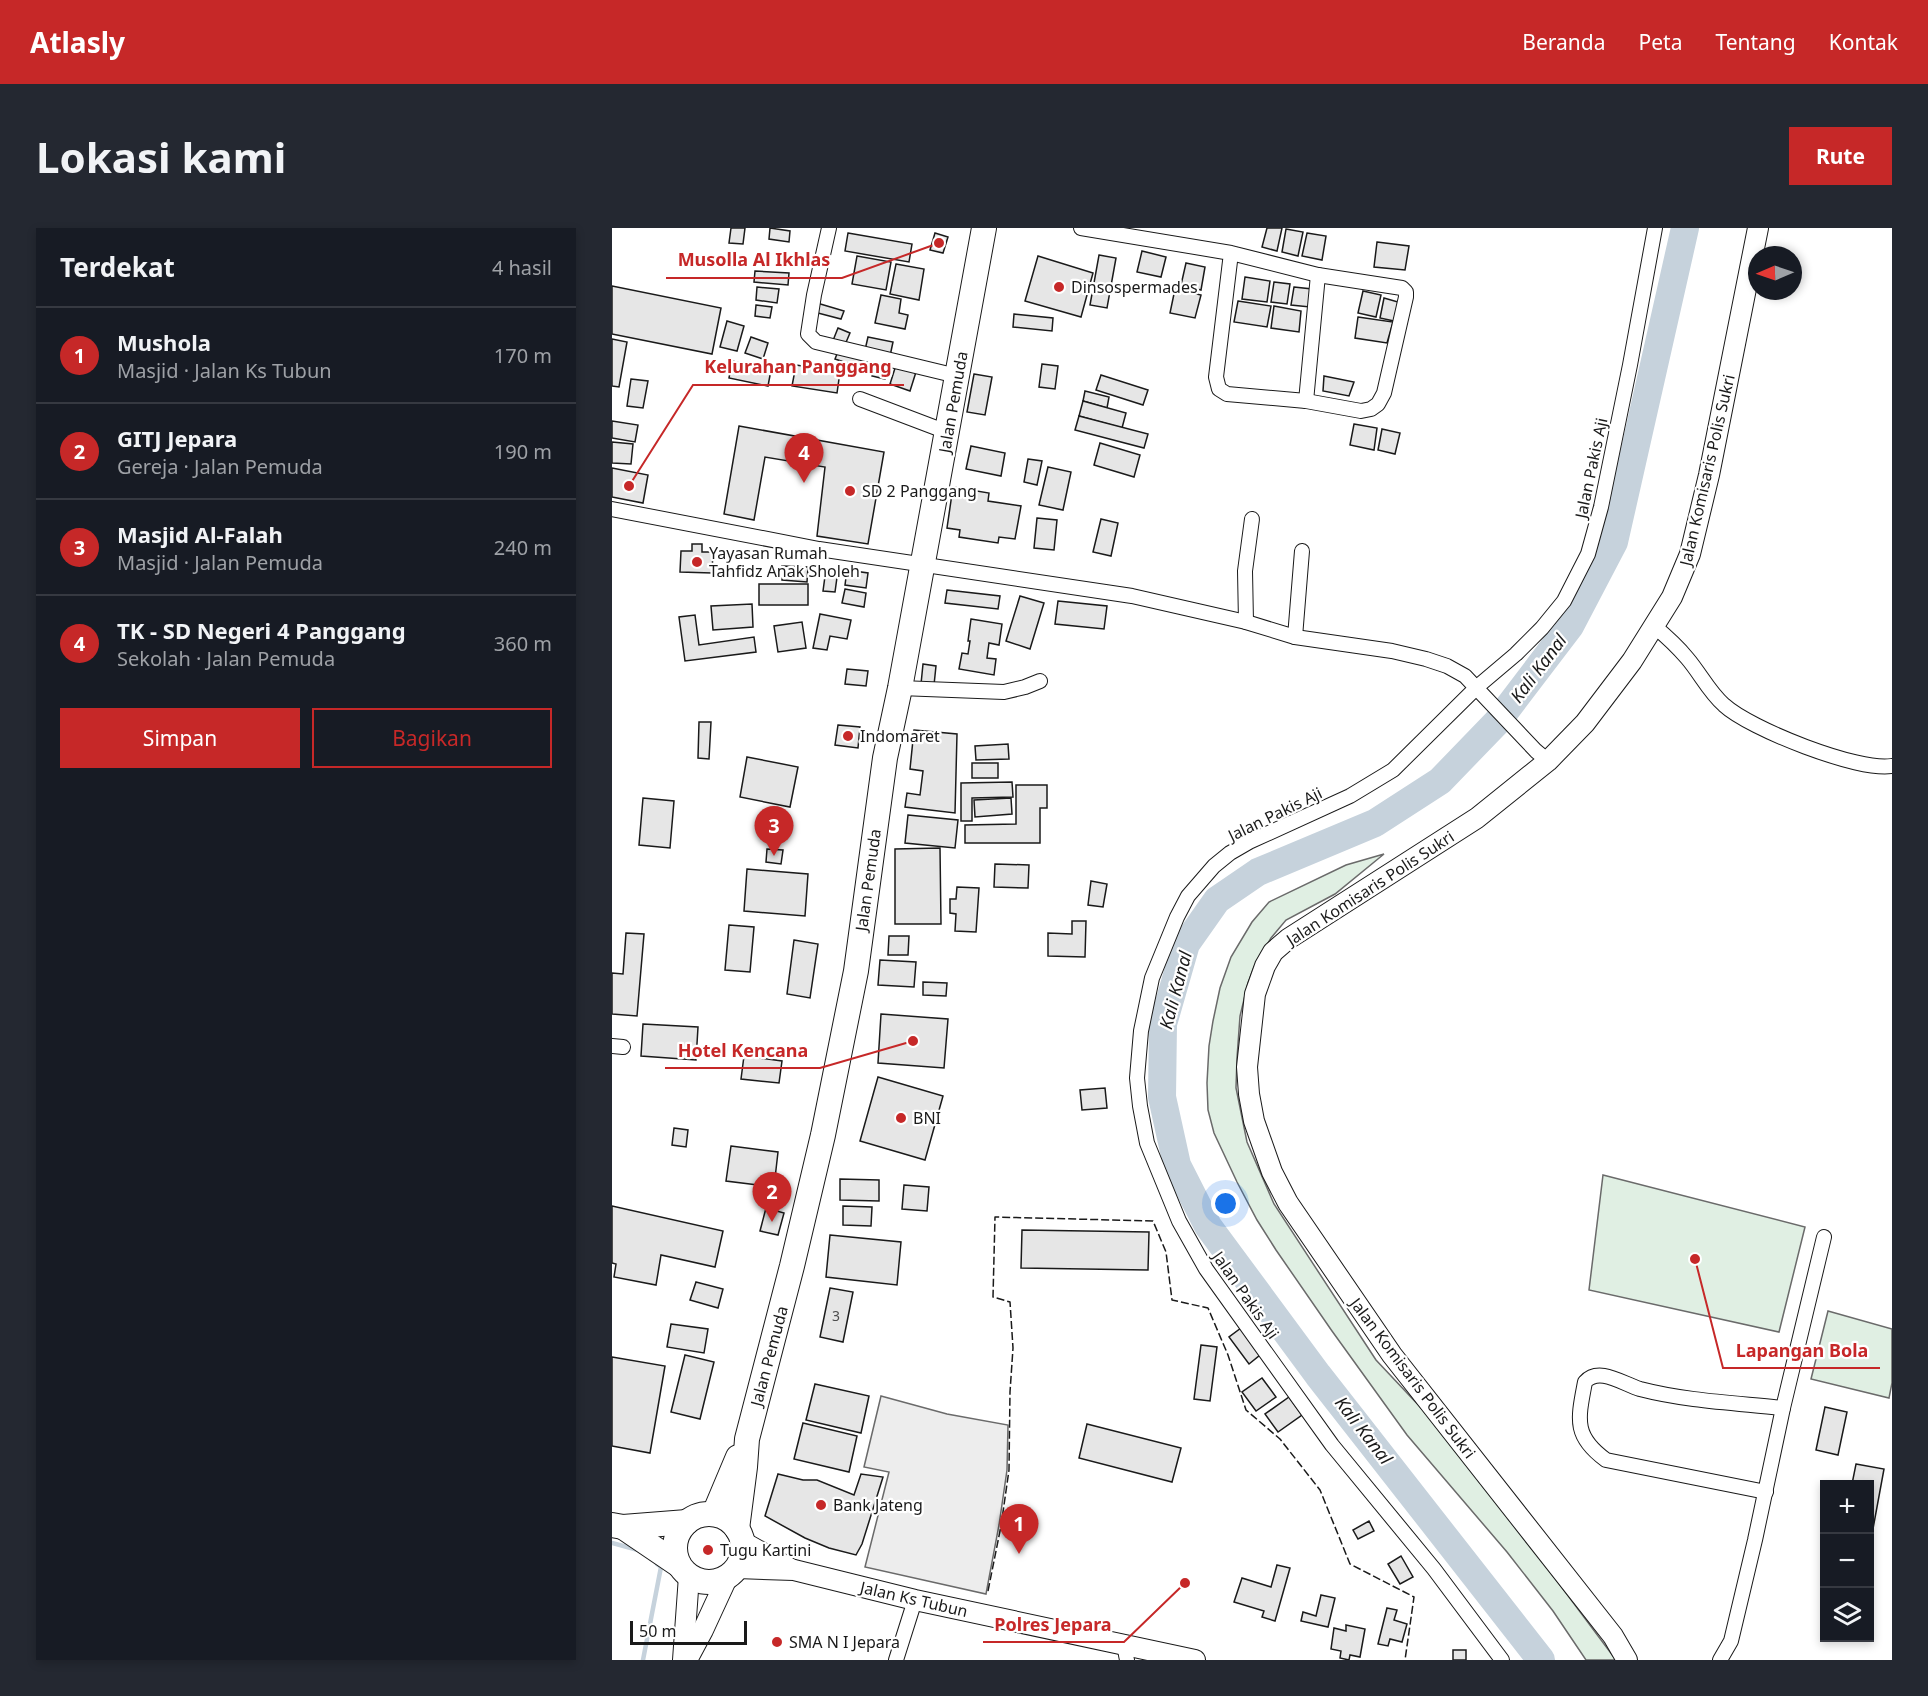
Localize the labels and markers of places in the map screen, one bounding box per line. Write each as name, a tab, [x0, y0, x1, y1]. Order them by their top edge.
callout: Musolla Al Ikhlas	[666, 242, 842, 278]
place label: Dinsospermades	[1071, 276, 1198, 298]
marker: Dinsospermades	[1052, 280, 1066, 294]
callout: Kelurahan Panggang	[693, 349, 904, 385]
pin: 4	[784, 434, 824, 483]
place label: SD 2 Panggang	[862, 480, 977, 502]
marker: SD 2 Panggang	[843, 484, 857, 498]
place label: Yayasan Rumah Tahfidz Anak Sholeh	[709, 542, 860, 582]
marker: Yayasan Rumah Tahfidz Anak Sholeh	[690, 555, 704, 569]
place label: Indomaret	[860, 725, 940, 747]
marker: Indomaret	[841, 729, 855, 743]
pin: 3	[754, 806, 794, 856]
callout: Hotel Kencana	[665, 1032, 820, 1068]
place label: BNI	[913, 1107, 941, 1129]
marker: BNI	[894, 1111, 908, 1125]
pin: 2	[752, 1172, 792, 1222]
callout: Lapangan Bola	[1723, 1332, 1880, 1368]
place label: Bank Jateng	[833, 1494, 923, 1516]
marker: Bank Jateng	[814, 1498, 828, 1512]
pin: 1	[1000, 1504, 1038, 1554]
place label: Tugu Kartini	[720, 1539, 811, 1561]
marker: Tugu Kartini	[701, 1543, 715, 1557]
callout: Polres Jepara	[983, 1606, 1124, 1642]
place label: SMA N I Jepara	[789, 1631, 900, 1653]
marker: SMA N I Jepara	[770, 1635, 784, 1649]

